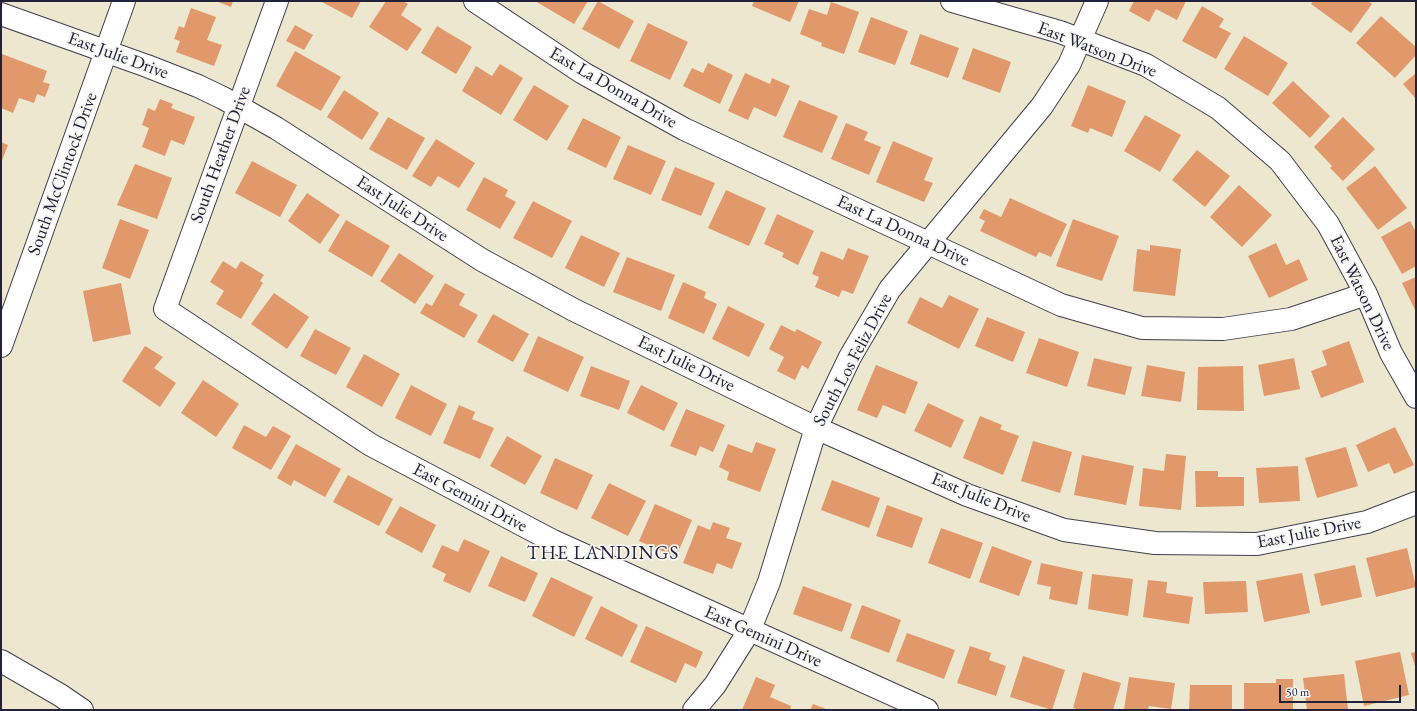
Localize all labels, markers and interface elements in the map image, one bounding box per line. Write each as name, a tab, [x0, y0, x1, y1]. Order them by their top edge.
street label: East Watson Drive	[1034, 17, 1160, 83]
street label: East Julie Drive	[65, 28, 171, 84]
street label: East La Donna Drive	[545, 43, 681, 133]
street label: South Heather Drive	[186, 84, 256, 226]
street label: South McClintock Drive	[23, 90, 103, 258]
street label: East Julie Drive	[352, 171, 452, 247]
street label: East La Donna Drive	[833, 191, 973, 271]
street label: East Watson Drive	[1325, 232, 1399, 354]
street label: South Los Feliz Drive	[809, 290, 897, 430]
street label: East Julie Drive	[634, 331, 738, 397]
street label: East Gemini Drive	[409, 459, 531, 537]
street label: East Julie Drive	[928, 468, 1034, 528]
street label: East Julie Drive	[1255, 512, 1363, 554]
district label: THE LANDINGS	[527, 543, 679, 565]
street label: East Gemini Drive	[701, 601, 825, 673]
scale bar	[1281, 677, 1403, 703]
text: 50 m	[1286, 684, 1309, 700]

